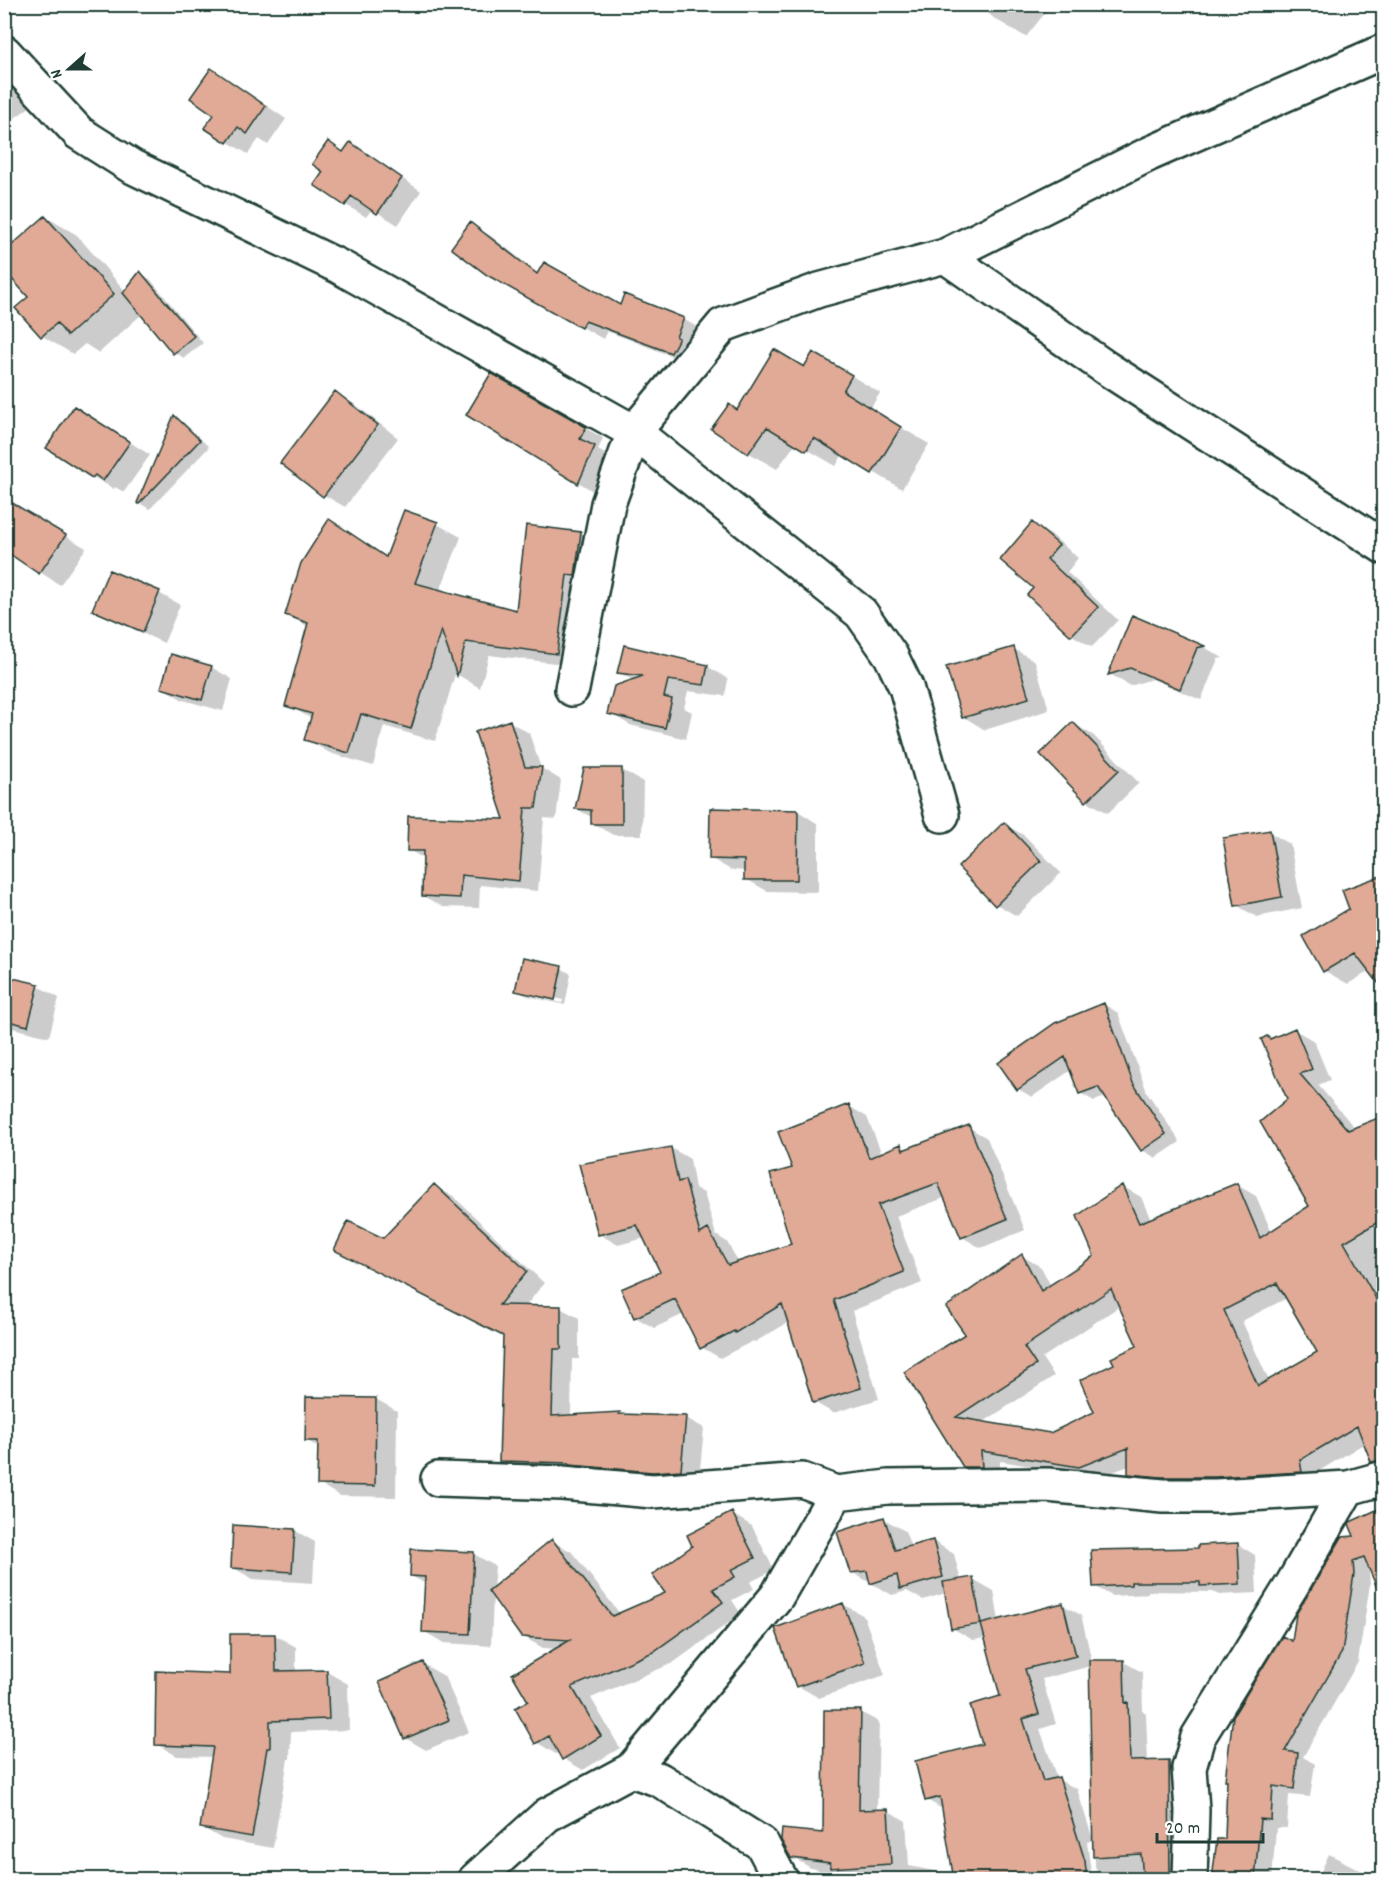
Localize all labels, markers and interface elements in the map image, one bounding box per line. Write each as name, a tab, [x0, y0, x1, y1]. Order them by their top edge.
north arrow	[39, 39, 99, 99]
text: N	[45, 66, 69, 81]
scale bar	[1157, 1806, 1264, 1844]
text: 20 m	[1166, 1817, 1200, 1842]

